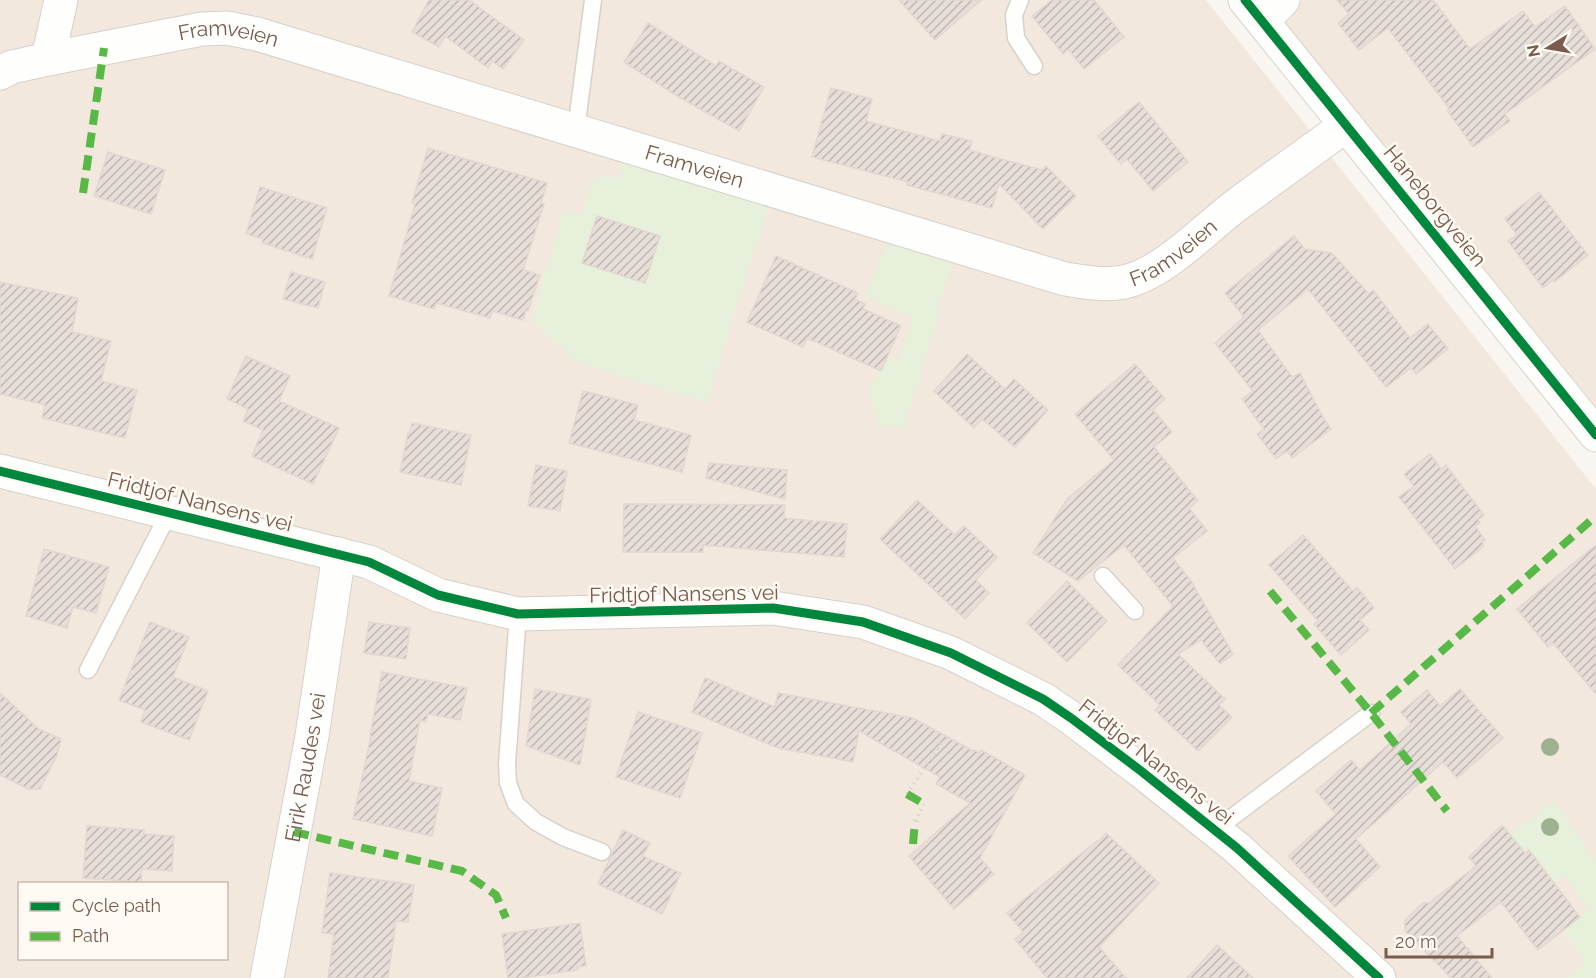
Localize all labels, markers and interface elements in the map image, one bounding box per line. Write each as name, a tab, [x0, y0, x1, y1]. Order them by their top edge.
street label: Framveien	[176, 15, 282, 52]
north arrow	[1518, 18, 1578, 78]
text: N	[1523, 43, 1544, 59]
street label: Framveien	[642, 139, 747, 193]
street label: Haneborgveien	[1379, 140, 1492, 272]
street label: Framveien	[1126, 213, 1222, 292]
street label: Fridtjof Nansens vei	[105, 466, 295, 537]
street label: Fridtjof Nansens vei	[589, 579, 779, 608]
street label: Eirik Raudes vei	[280, 691, 330, 844]
street label: Fridtjof Nansens vei	[1074, 693, 1239, 830]
legend	[18, 882, 228, 960]
text: Cycle path	[72, 895, 161, 916]
scale bar	[1386, 921, 1492, 959]
text: Path	[72, 925, 109, 946]
text: 20 m	[1395, 931, 1437, 952]

